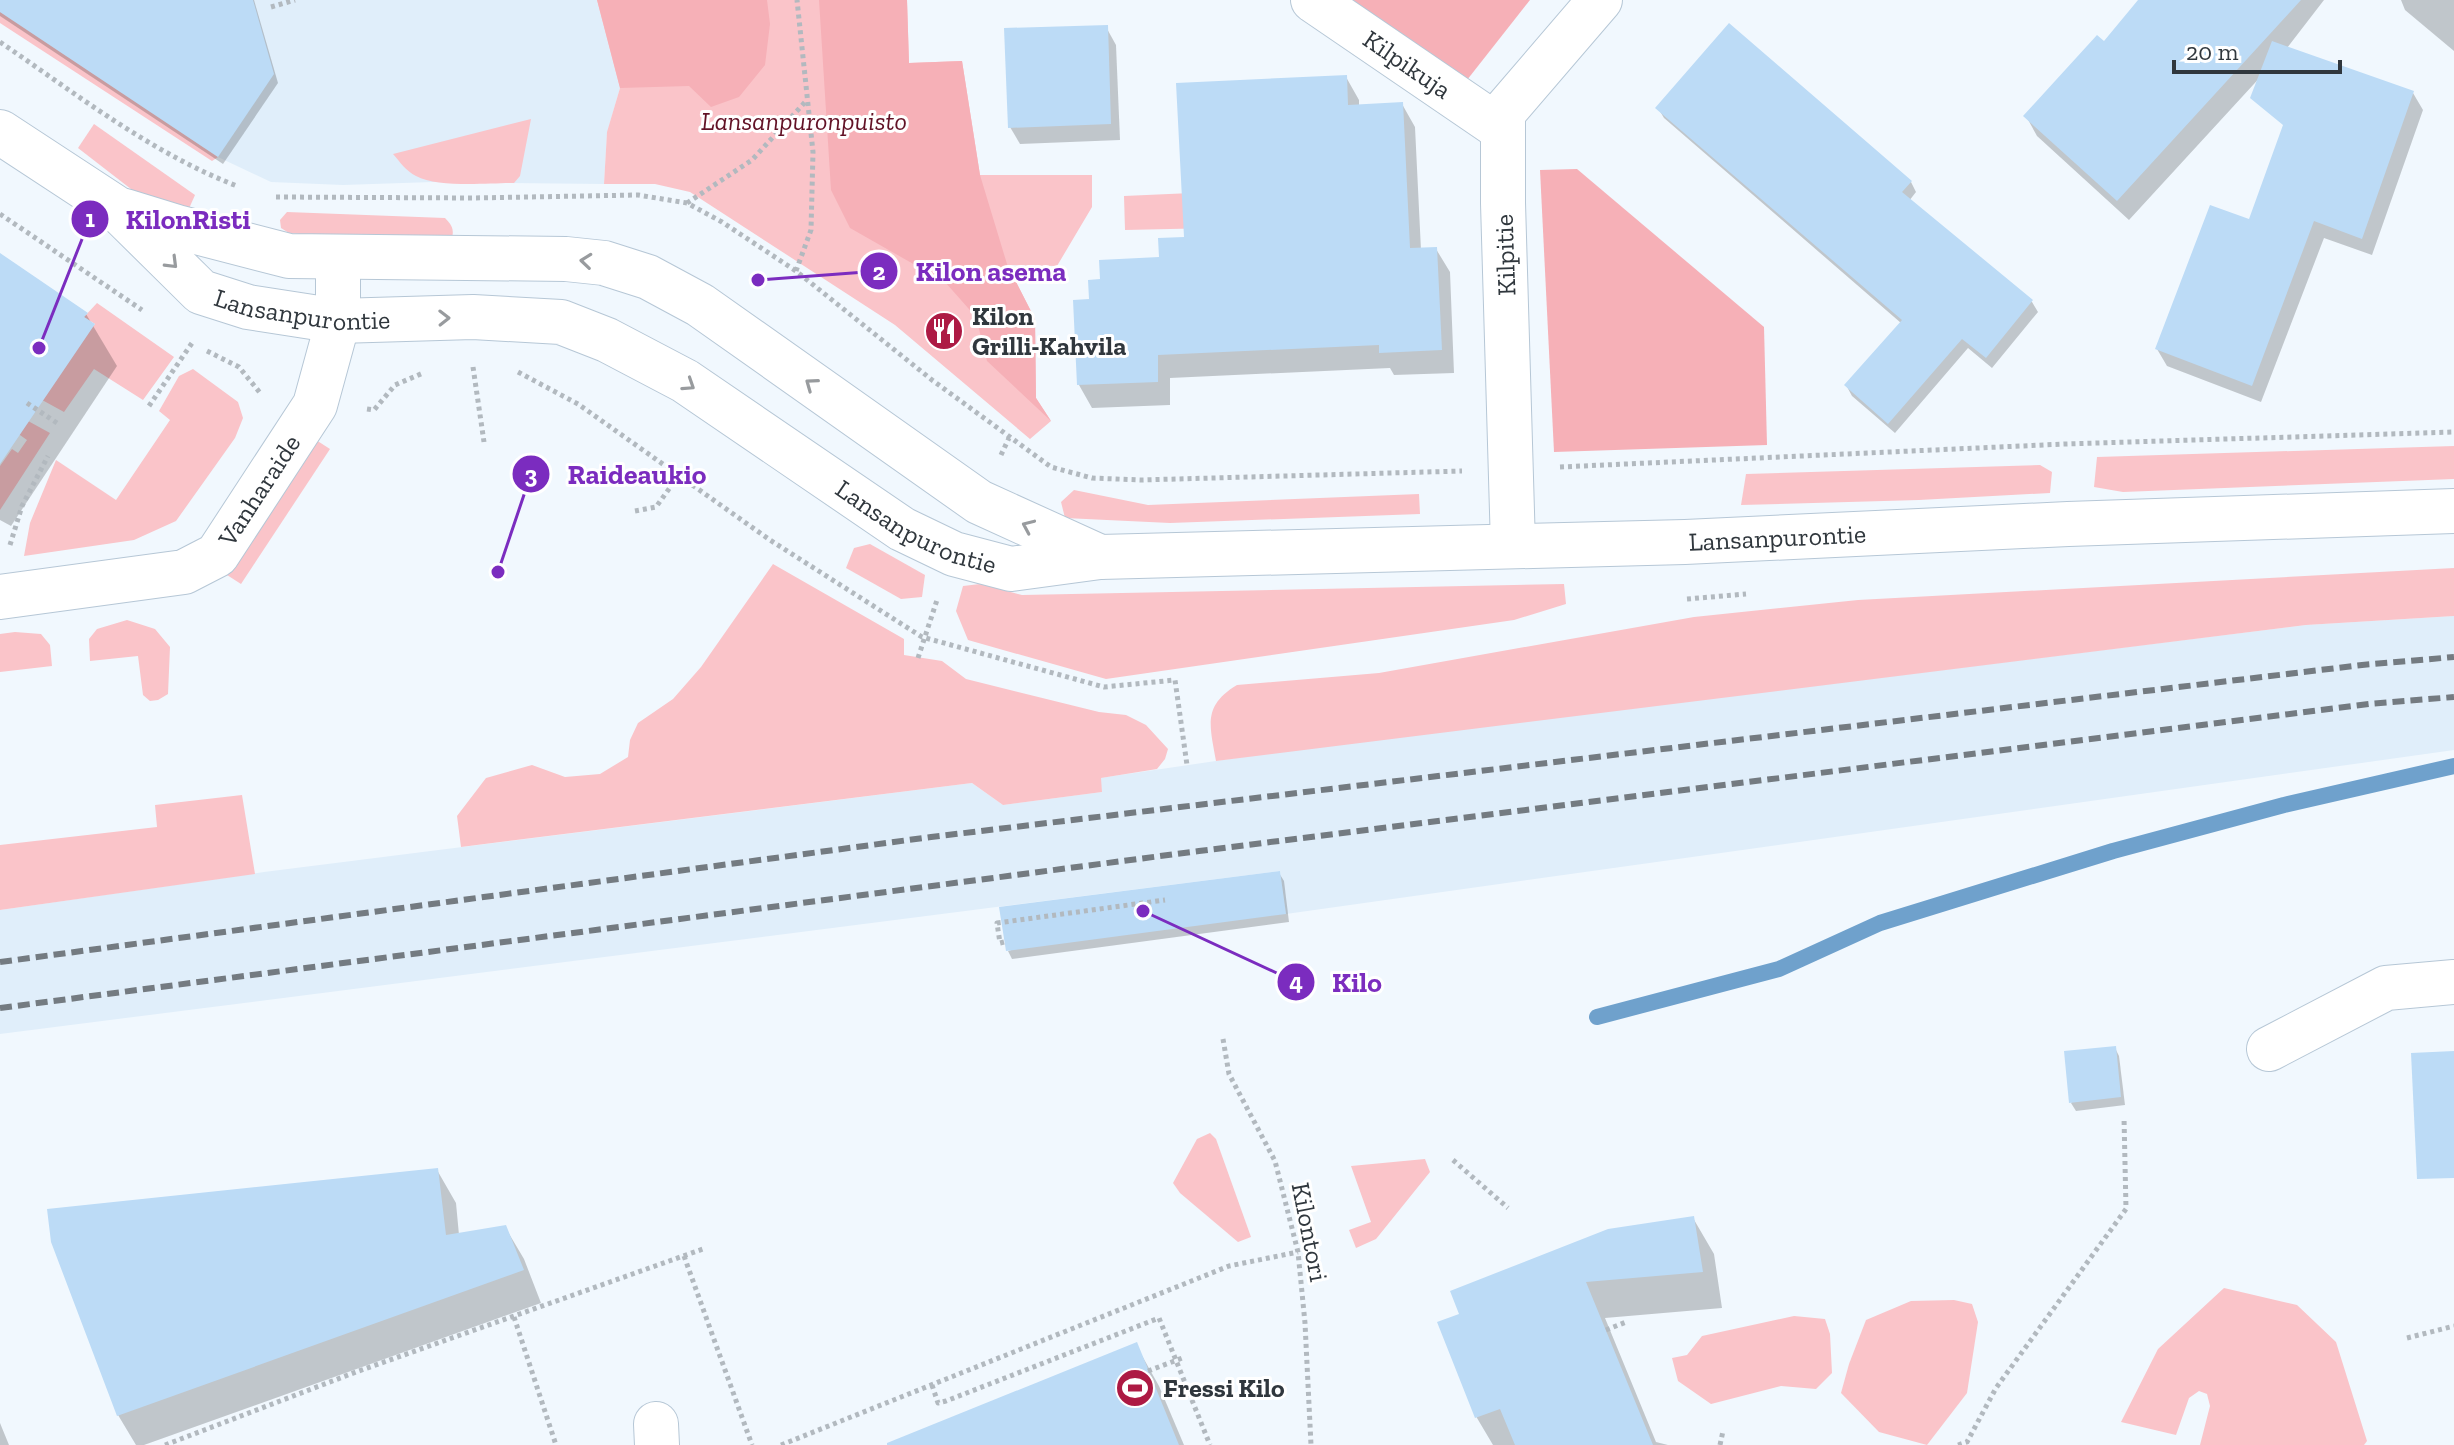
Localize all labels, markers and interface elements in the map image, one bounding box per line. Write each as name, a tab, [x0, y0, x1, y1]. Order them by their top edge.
street label: Kilpikuja	[1357, 23, 1458, 106]
scale bar	[2174, 24, 2340, 74]
text: 20 m	[2186, 37, 2239, 66]
park label: Lansanpuronpuisto	[701, 105, 907, 137]
callout: KilonRisti	[70, 193, 267, 245]
text: KilonRisti	[125, 203, 251, 236]
text: 1	[85, 204, 95, 233]
street label: Kilpitie	[1488, 214, 1522, 296]
callout: Kilon asema	[859, 245, 1082, 297]
one-way arrow	[579, 252, 592, 269]
one-way arrow	[162, 254, 177, 268]
text: Kilon asema	[916, 255, 1066, 288]
text: 2	[873, 257, 886, 286]
street label: Lansanpurontie	[210, 281, 391, 337]
place label: Kilon Grilli-Kahvila	[972, 300, 1126, 362]
one-way arrow	[438, 309, 451, 327]
restaurant icon: Kilon Grilli-Kahvila	[923, 310, 965, 352]
one-way arrow	[681, 375, 695, 390]
one-way arrow	[806, 379, 820, 394]
street label: Vanharaide	[211, 428, 307, 553]
callout: Raideaukio	[511, 448, 722, 500]
text: Raideaukio	[568, 458, 707, 491]
text: 3	[525, 460, 538, 489]
street label: Lansanpurontie	[829, 472, 1000, 580]
street label: Lansanpurontie	[1688, 518, 1867, 558]
one-way arrow	[1022, 519, 1037, 535]
callout: Kilo	[1276, 956, 1398, 1008]
text: Kilo	[1332, 966, 1382, 999]
text: 4	[1289, 967, 1303, 996]
street label: Kilontori	[1285, 1180, 1335, 1284]
sports icon: Fressi Kilo	[1114, 1367, 1156, 1409]
place label: Fressi Kilo	[1163, 1372, 1285, 1404]

